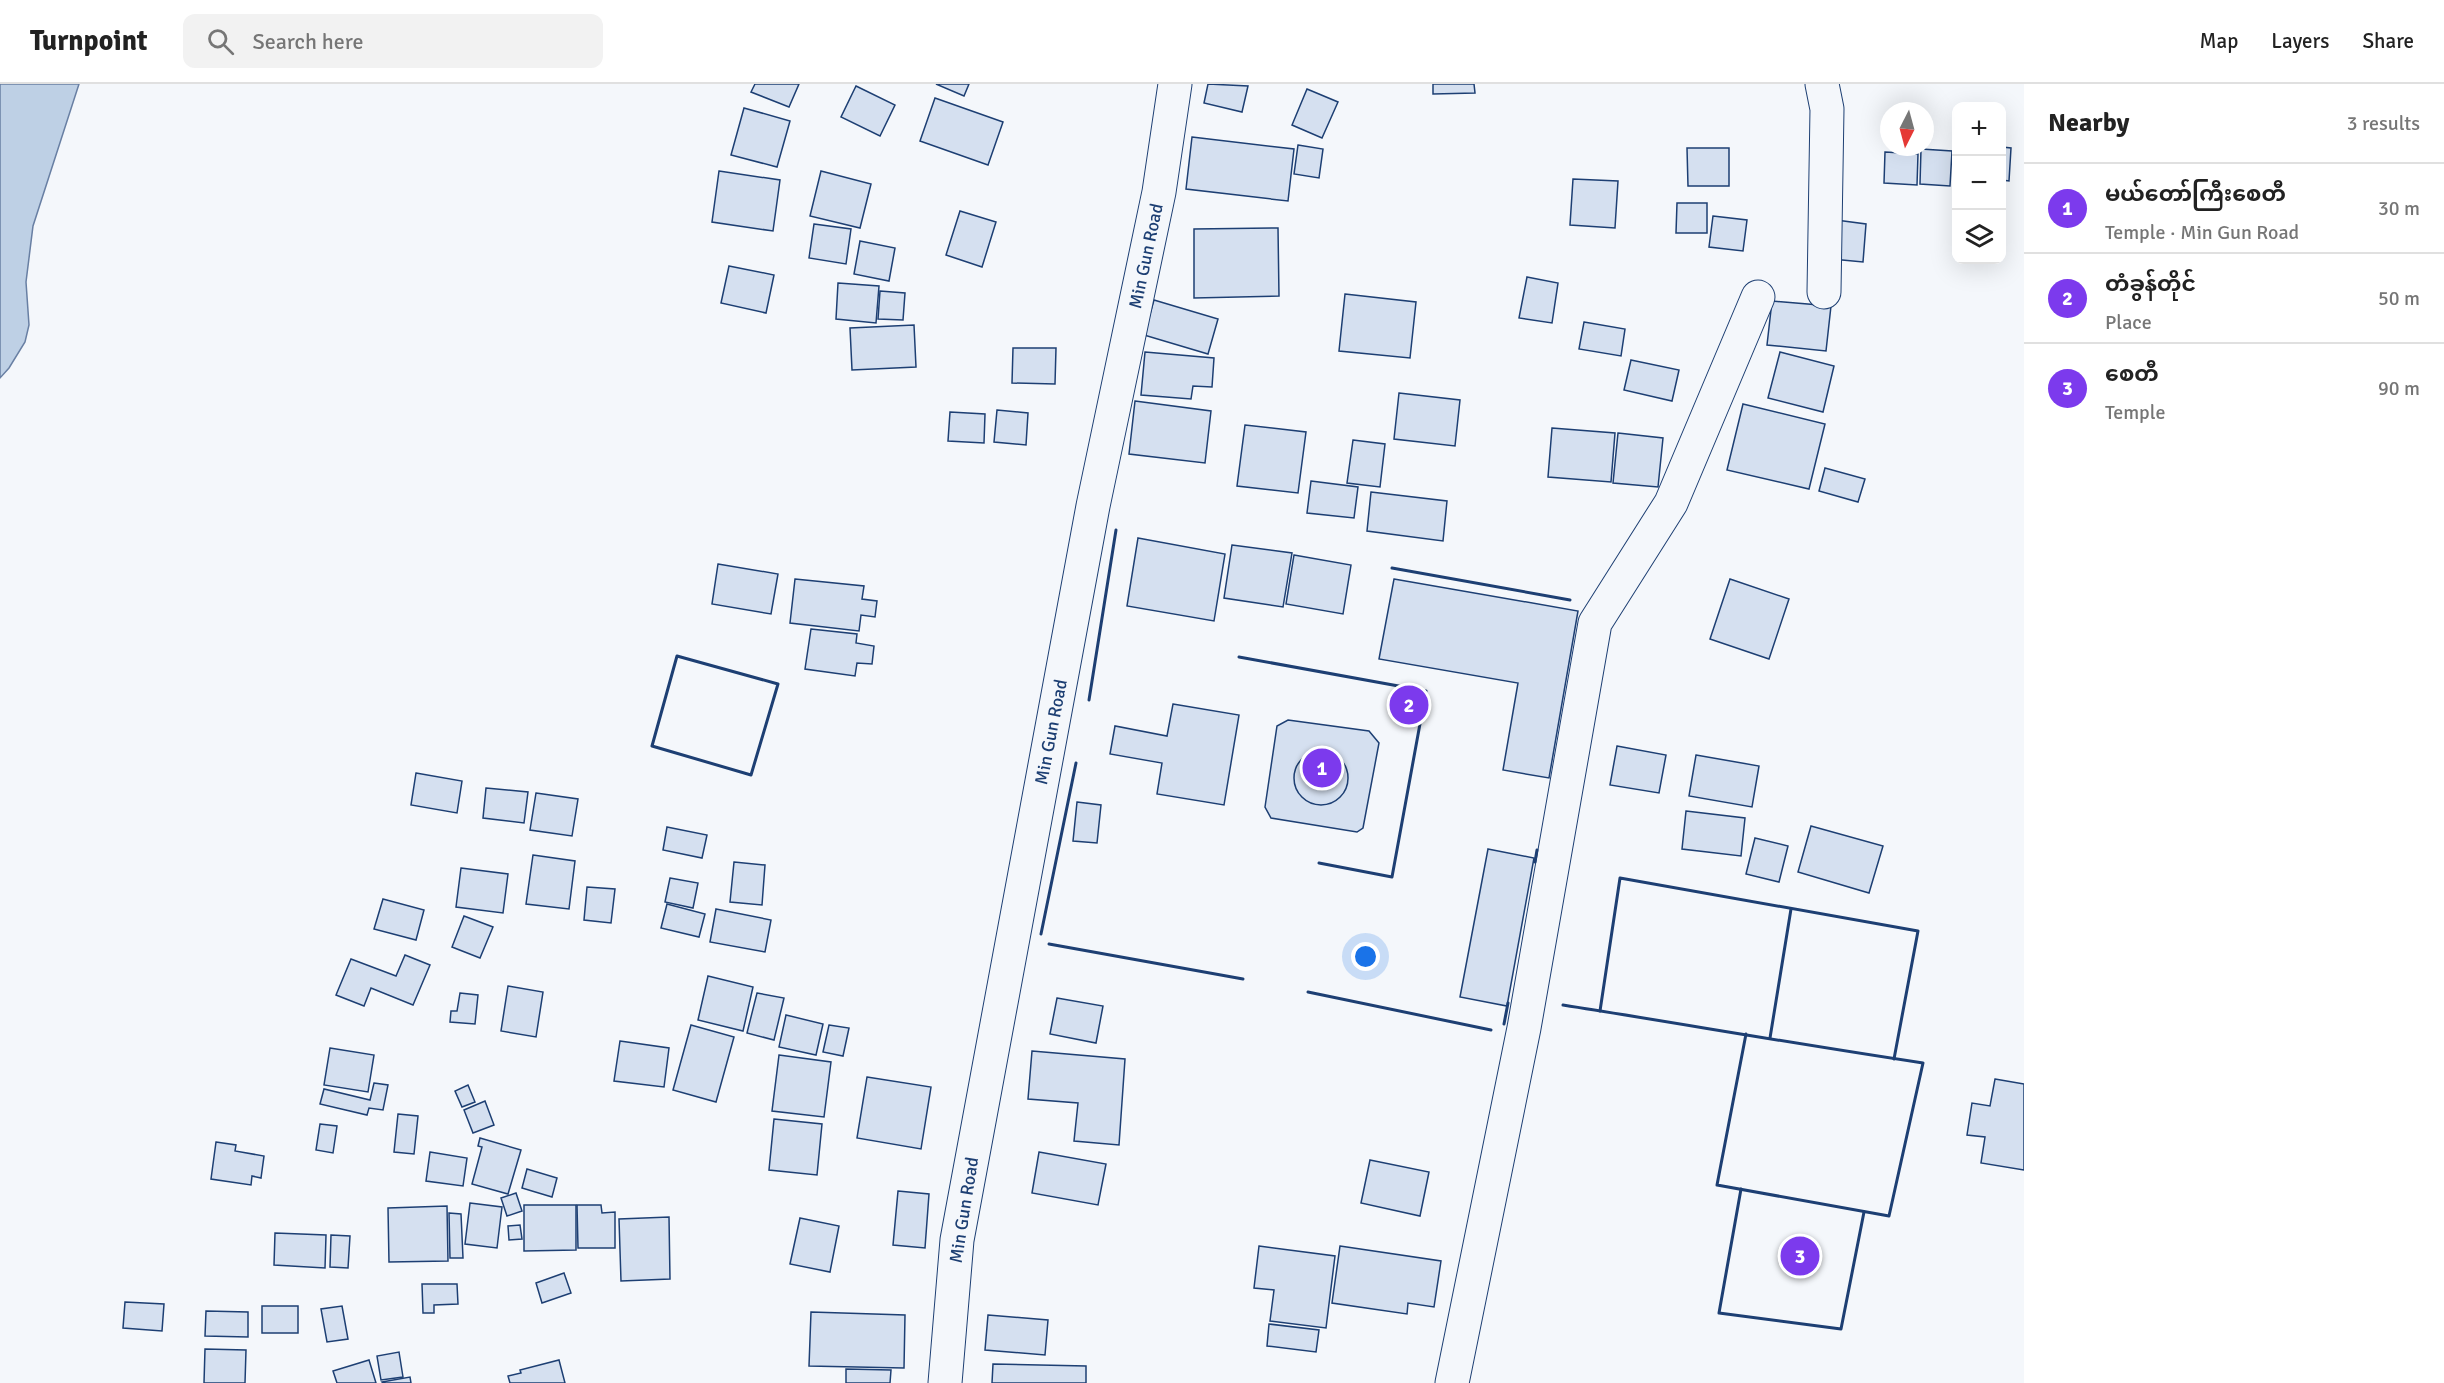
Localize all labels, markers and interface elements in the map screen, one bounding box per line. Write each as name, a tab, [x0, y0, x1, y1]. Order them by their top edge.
search box	[183, 14, 603, 68]
text: Turnpoint	[30, 24, 147, 58]
icon: search	[204, 25, 237, 58]
text: Search here	[252, 28, 363, 55]
text: Map	[2200, 28, 2238, 54]
text: Layers	[2271, 28, 2329, 54]
text: Share	[2362, 28, 2414, 54]
north arrow	[1880, 102, 1934, 156]
map controls	[1952, 102, 2006, 264]
button: +	[1952, 102, 2006, 156]
text: Nearby	[2048, 107, 2129, 139]
text: 3 results	[2347, 111, 2420, 136]
button: −	[1952, 156, 2006, 210]
text: မယ်တော်ကြီးစေတီ	[2105, 180, 2286, 207]
text: 1	[2062, 196, 2073, 221]
text: 30 m	[2378, 196, 2420, 221]
street label: Min Gun Road	[1124, 201, 1168, 311]
button: layers	[1952, 210, 2006, 264]
text: Temple · Min Gun Road	[2105, 220, 2299, 245]
text: တံခွန်တိုင်	[2105, 270, 2196, 297]
text: 2	[2062, 286, 2073, 311]
text: 50 m	[2378, 286, 2420, 311]
text: Place	[2105, 310, 2152, 335]
text: စေတီ	[2105, 360, 2159, 387]
text: 3	[2062, 376, 2073, 401]
text: 90 m	[2378, 376, 2420, 401]
text: Temple	[2105, 400, 2165, 425]
street label: Min Gun Road	[1030, 677, 1072, 787]
pin: 2	[1390, 682, 1428, 728]
pin: 1	[1302, 746, 1342, 790]
your location	[1351, 942, 1380, 971]
street label: Min Gun Road	[945, 1155, 983, 1265]
pin: 3	[1780, 1234, 1820, 1278]

